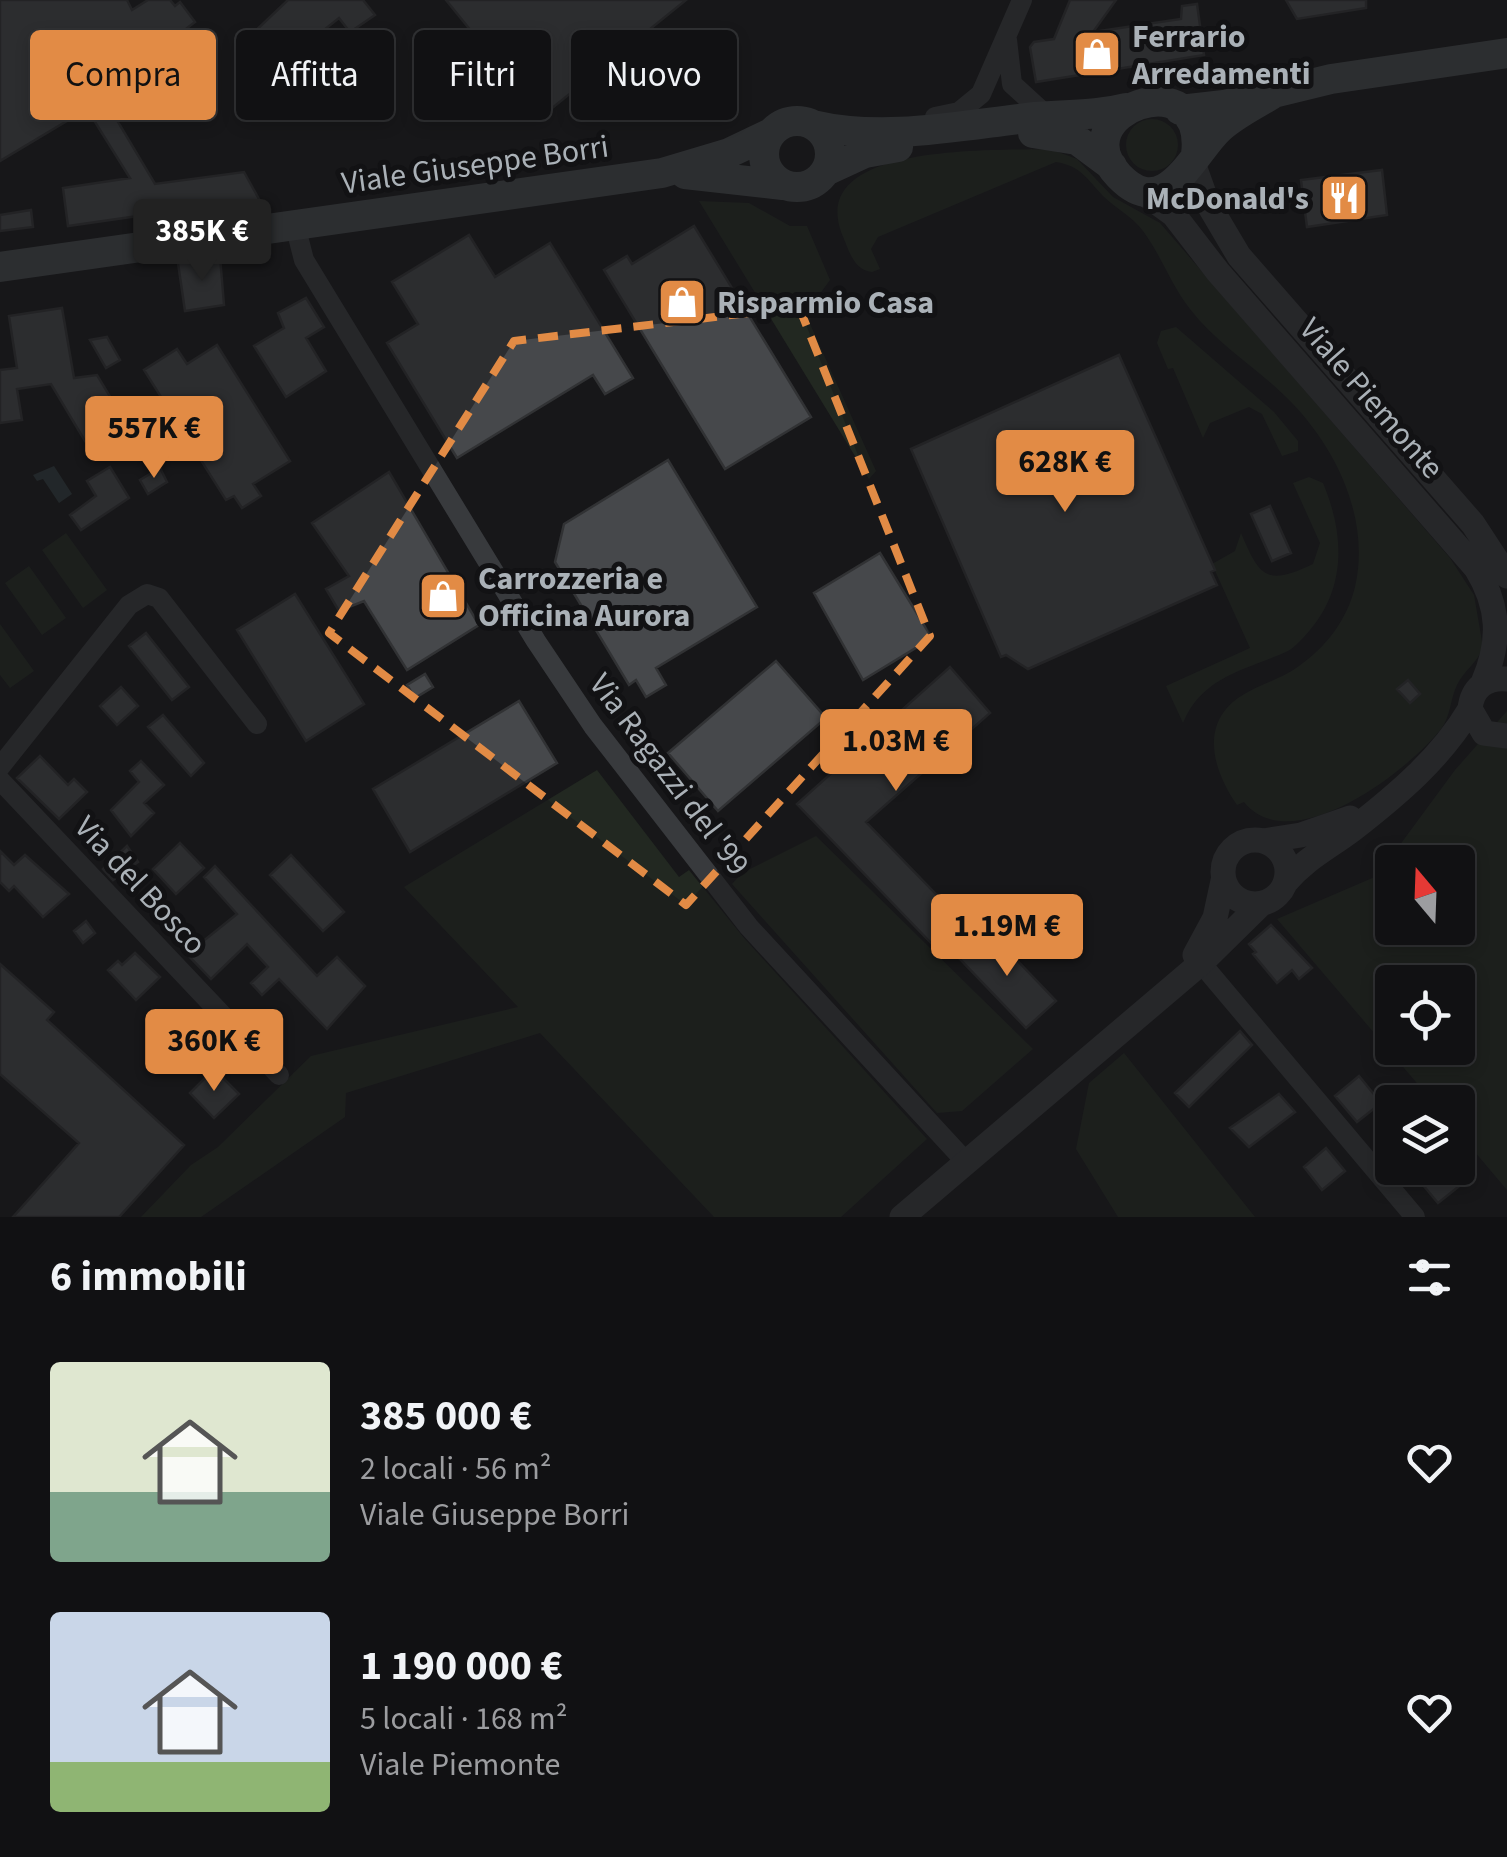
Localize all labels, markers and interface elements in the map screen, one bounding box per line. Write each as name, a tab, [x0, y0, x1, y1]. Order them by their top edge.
place label: Ferrario Arredamenti	[1131, 14, 1311, 97]
shop icon: Ferrario Arredamenti	[1071, 28, 1123, 80]
chip: Compra	[30, 30, 216, 120]
chip: Affitta	[236, 30, 394, 120]
chip: Filtri	[414, 30, 551, 120]
chip: Nuovo	[571, 30, 737, 120]
street label: Viale Giuseppe Borri	[339, 123, 612, 207]
restaurant icon: McDonald's	[1318, 172, 1370, 224]
place label: McDonald's	[1146, 176, 1309, 222]
pin: 385K €	[121, 199, 283, 284]
text: 385K €	[155, 208, 249, 254]
shop icon: Risparmio Casa	[656, 276, 708, 328]
place label: Risparmio Casa	[717, 280, 934, 326]
street label: Viale Piemonte	[1288, 308, 1454, 489]
pin: 557K €	[73, 396, 235, 481]
text: 557K €	[107, 405, 201, 451]
pin: 628K €	[984, 430, 1146, 515]
text: 628K €	[1018, 439, 1112, 485]
place label: Carrozzeria e Officina Aurora	[478, 556, 690, 639]
shop icon: Carrozzeria e Officina Aurora	[417, 570, 469, 622]
street label: Via Ragazzi del '99	[578, 664, 760, 885]
pin: 1.03M €	[804, 709, 988, 794]
text: 1.03M €	[842, 718, 950, 764]
street label: Via del Bosco	[63, 806, 217, 966]
north arrow	[1375, 845, 1475, 945]
map controls	[1375, 845, 1475, 1185]
pin: 1.19M €	[915, 894, 1099, 979]
text: 1.19M €	[953, 903, 1061, 949]
button: locate	[1375, 965, 1475, 1065]
pin: 360K €	[133, 1009, 295, 1094]
text: 360K €	[167, 1018, 261, 1064]
button: layers	[1375, 1085, 1475, 1185]
text: 6 immobili	[50, 1247, 247, 1307]
icon: filters	[1402, 1250, 1457, 1305]
text: 385 000 €	[360, 1386, 532, 1446]
icon: home	[130, 1402, 250, 1522]
icon: heart	[1402, 1435, 1457, 1490]
text: 2 locali · 56 m²	[360, 1446, 552, 1492]
text: Viale Giuseppe Borri	[360, 1492, 629, 1538]
text: 1 190 000 €	[360, 1636, 563, 1696]
icon: home	[130, 1652, 250, 1772]
icon: heart	[1402, 1685, 1457, 1740]
text: 5 locali · 168 m²	[360, 1696, 567, 1742]
text: Viale Piemonte	[360, 1742, 560, 1788]

